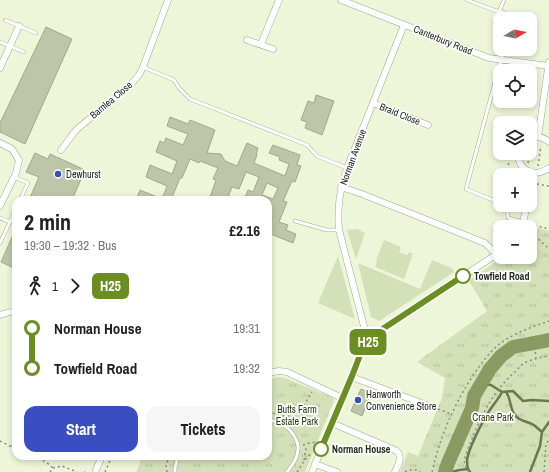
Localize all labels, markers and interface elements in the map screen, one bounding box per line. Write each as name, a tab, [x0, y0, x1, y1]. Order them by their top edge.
north arrow	[493, 12, 537, 56]
map controls	[493, 12, 537, 264]
street label: Canterbury Road	[412, 22, 474, 58]
button: locate	[493, 64, 537, 108]
street label: Barnlea Close	[87, 78, 135, 122]
street label: Braid Close	[378, 100, 423, 128]
button: layers	[493, 116, 537, 160]
street label: Norman Avenue	[337, 127, 369, 187]
place label: Dewhurst	[66, 168, 101, 181]
button: +	[493, 168, 537, 212]
marker: Dewhurst	[53, 169, 63, 179]
text: 2 min	[24, 207, 71, 237]
text: £2.16	[229, 220, 260, 241]
button: −	[493, 220, 537, 264]
text: 19:30 – 19:32 · Bus	[24, 237, 116, 254]
marker: Towfield Road	[455, 268, 471, 284]
place label: Towfield Road	[474, 270, 529, 283]
icon: walk	[24, 275, 46, 297]
icon: forward	[64, 275, 86, 297]
text: H25	[100, 277, 121, 295]
text: 1	[52, 278, 58, 295]
text: Norman House	[54, 318, 141, 339]
text: 19:31	[233, 320, 260, 337]
line badge: H25	[345, 329, 391, 355]
text: H25	[357, 333, 379, 351]
text: Towfield Road	[54, 358, 137, 379]
text: 19:32	[233, 360, 260, 377]
place label: Hanworth Convenience Store	[366, 388, 437, 413]
marker: Hanworth Convenience Store	[353, 395, 363, 405]
park label: Butts Farm Estate Park	[276, 403, 319, 428]
button: Start	[24, 406, 138, 452]
button: Tickets	[146, 406, 260, 452]
park label: Crane Park	[472, 411, 515, 424]
marker: Norman House	[313, 441, 329, 457]
place label: Norman House	[332, 443, 391, 456]

